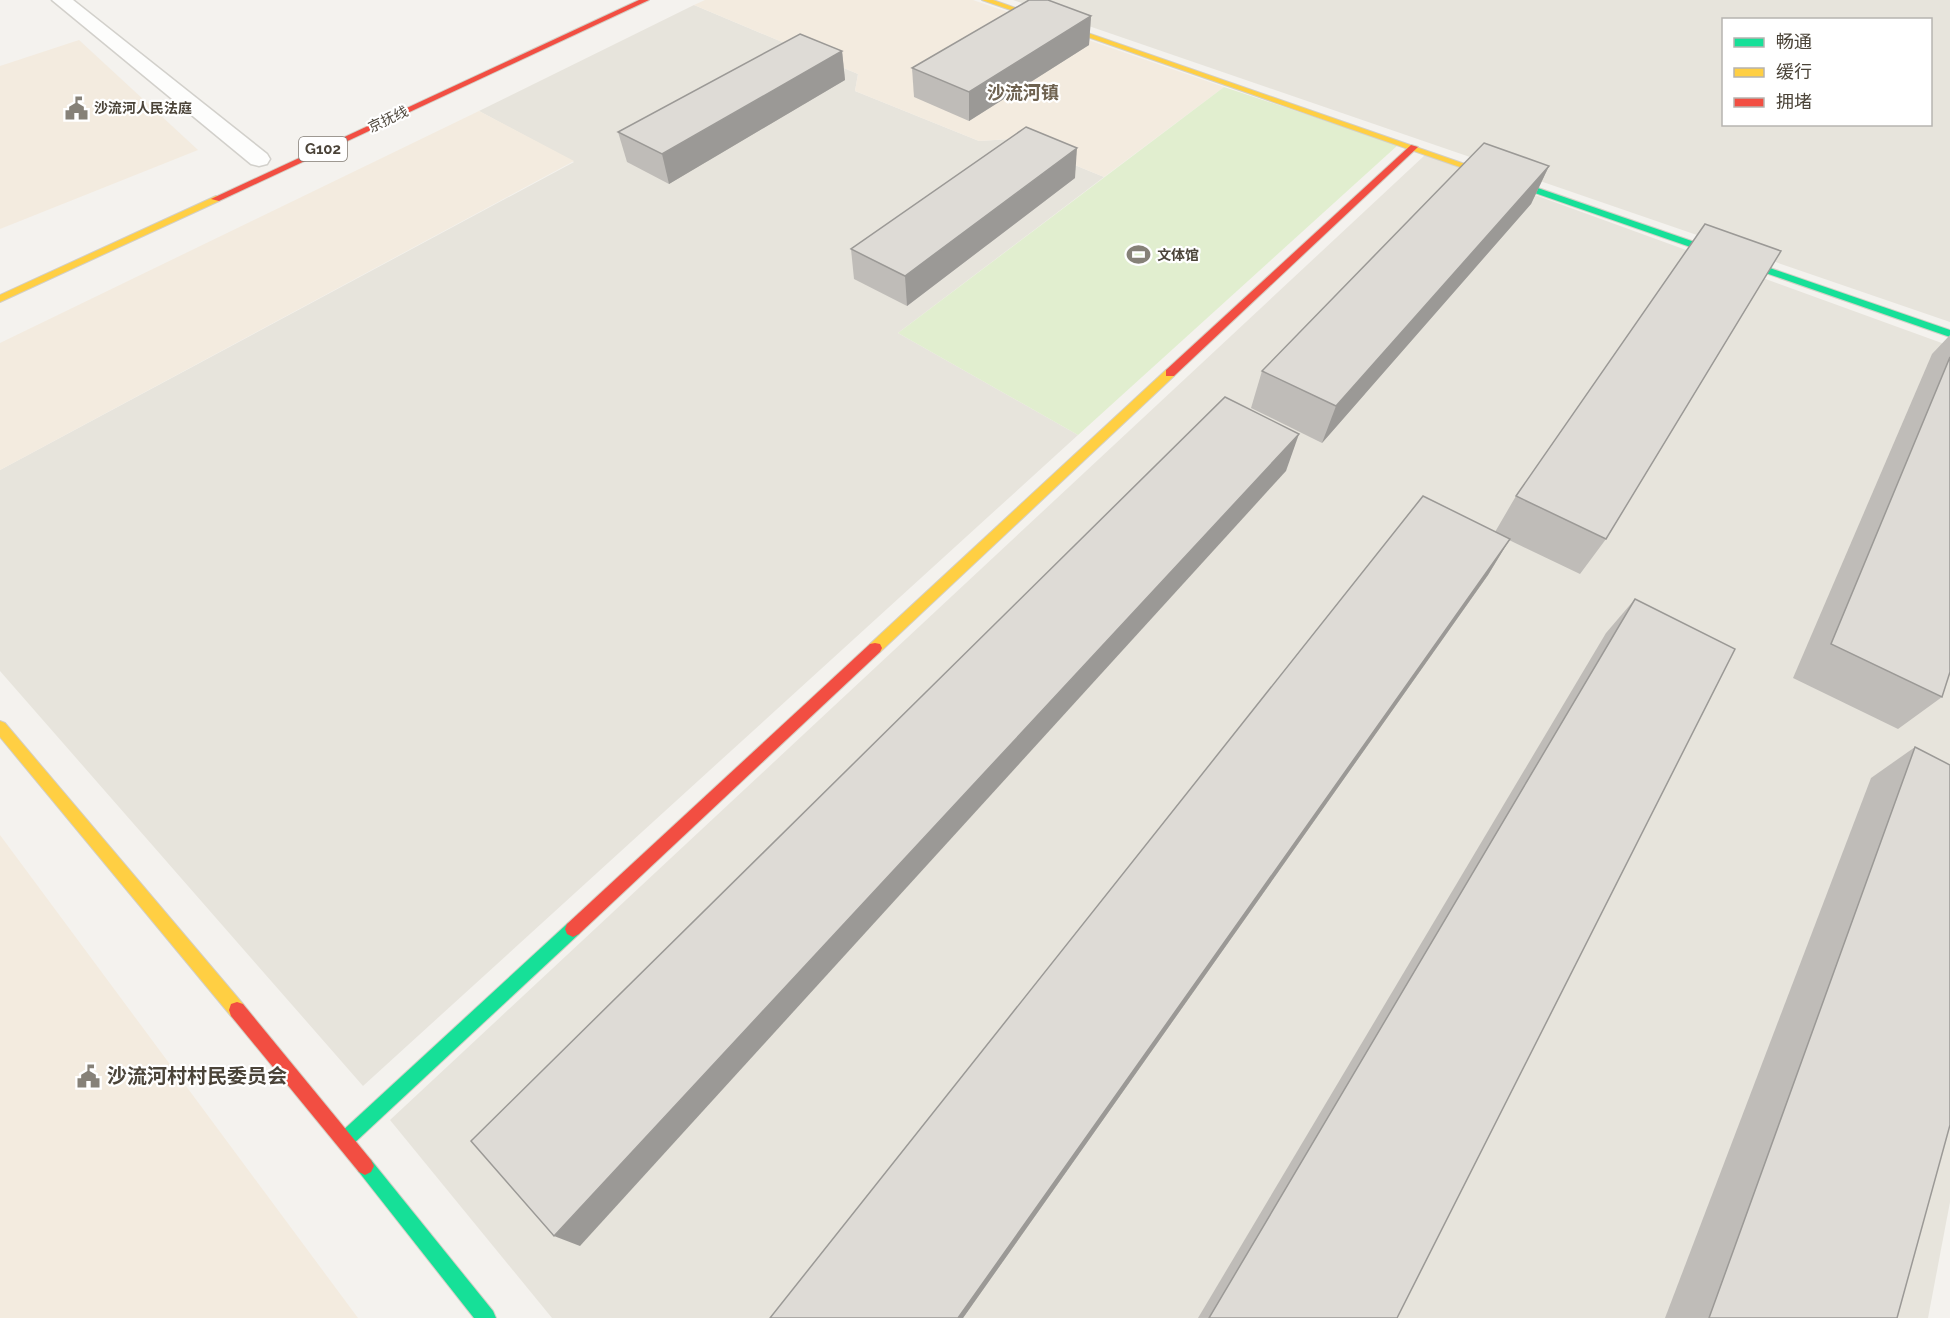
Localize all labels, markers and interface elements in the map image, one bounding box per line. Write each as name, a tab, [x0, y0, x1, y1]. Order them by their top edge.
legend	[1722, 18, 1932, 126]
text: 畅通	[1776, 31, 1812, 52]
text: 缓行	[1776, 61, 1812, 82]
district label: 沙流河镇	[987, 82, 1059, 103]
text: 拥堵	[1776, 91, 1812, 112]
public building icon: 沙流河人民法庭	[63, 95, 89, 121]
place label: 沙流河人民法庭	[94, 100, 192, 116]
street label: 京抚线	[366, 103, 410, 135]
road number: G102	[299, 137, 347, 161]
sports icon: 文体馆	[1126, 242, 1152, 268]
place label: 文体馆	[1157, 247, 1199, 263]
public building icon: 沙流河村村民委员会	[76, 1063, 102, 1089]
place label: 沙流河村村民委员会	[107, 1064, 287, 1088]

